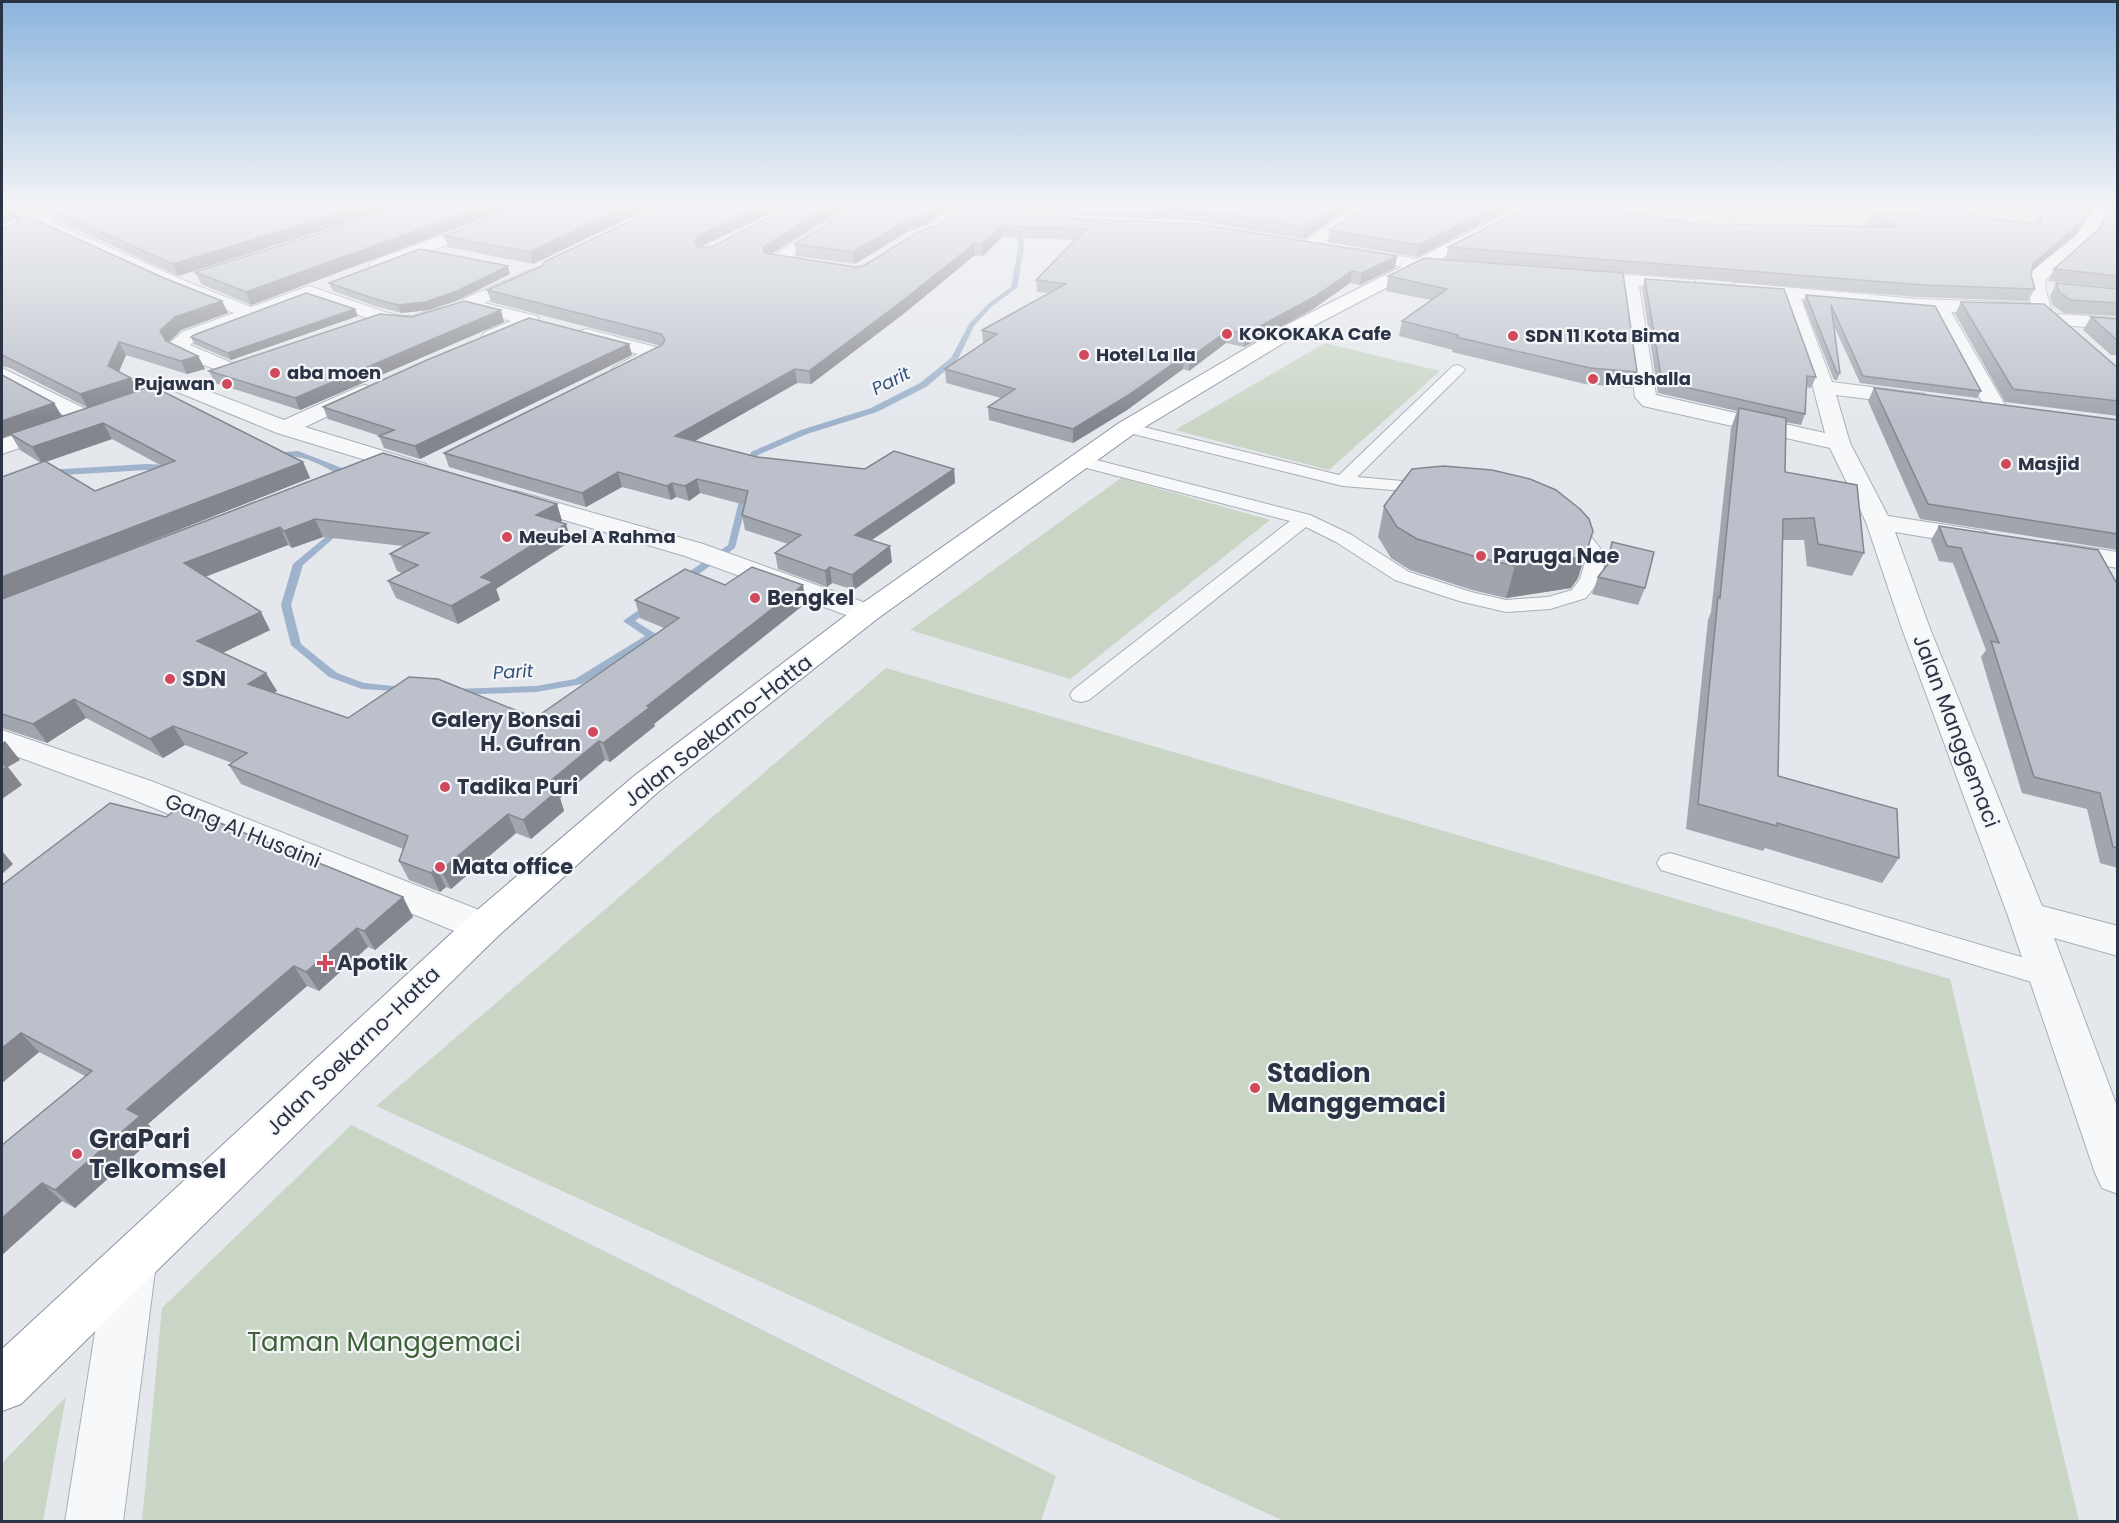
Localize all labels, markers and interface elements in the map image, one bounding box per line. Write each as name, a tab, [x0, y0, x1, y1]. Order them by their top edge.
place label: KOKOKAKA Cafe	[1239, 321, 1391, 346]
place label: SDN 11 Kota Bima	[1525, 323, 1680, 348]
marker: KOKOKAKA Cafe	[1220, 327, 1234, 341]
marker: SDN 11 Kota Bima	[1506, 329, 1520, 343]
place label: Hotel La Ila	[1096, 342, 1196, 367]
marker: Hotel La Ila	[1077, 348, 1091, 362]
place label: aba moen	[287, 360, 381, 385]
water label: Parit	[867, 360, 915, 401]
marker: aba moen	[268, 366, 282, 380]
place label: Mushalla	[1605, 366, 1691, 391]
place label: Pujawan	[134, 371, 215, 396]
marker: Mushalla	[1586, 372, 1600, 386]
marker: Pujawan	[220, 377, 234, 391]
place label: Masjid	[2018, 451, 2080, 476]
marker: Masjid	[1999, 457, 2013, 471]
place label: Meubel A Rahma	[519, 524, 676, 549]
marker: Meubel A Rahma	[500, 530, 514, 544]
place label: Paruga Nae	[1493, 541, 1620, 570]
marker: Paruga Nae	[1474, 549, 1488, 563]
place label: Bengkel	[767, 583, 854, 612]
marker: Bengkel	[748, 591, 762, 605]
street label: Jalan Manggemaci	[1906, 630, 2007, 832]
street label: Jalan Soekarno-Hatta	[617, 648, 818, 813]
water label: Parit	[492, 658, 534, 685]
place label: SDN	[182, 664, 226, 693]
marker: SDN	[163, 672, 177, 686]
place label: Galery Bonsai H. Gufran	[431, 705, 581, 758]
marker: Galery Bonsai H. Gufran	[586, 725, 600, 739]
place label: Tadika Puri	[457, 772, 578, 801]
marker: Tadika Puri	[438, 780, 452, 794]
street label: Gang Al Husaini	[161, 786, 325, 875]
place label: Mata office	[452, 852, 573, 881]
marker: Mata office	[433, 860, 447, 874]
place label: Apotik	[337, 948, 408, 977]
marker: Apotik	[318, 956, 332, 970]
street label: Jalan Soekarno-Hatta	[259, 960, 446, 1142]
place label: Stadion Manggemaci	[1267, 1055, 1446, 1121]
marker: Stadion Manggemaci	[1248, 1081, 1262, 1095]
place label: GraPari Telkomsel	[89, 1121, 226, 1187]
marker: GraPari Telkomsel	[70, 1147, 84, 1161]
park label: Taman Manggemaci	[247, 1324, 521, 1360]

